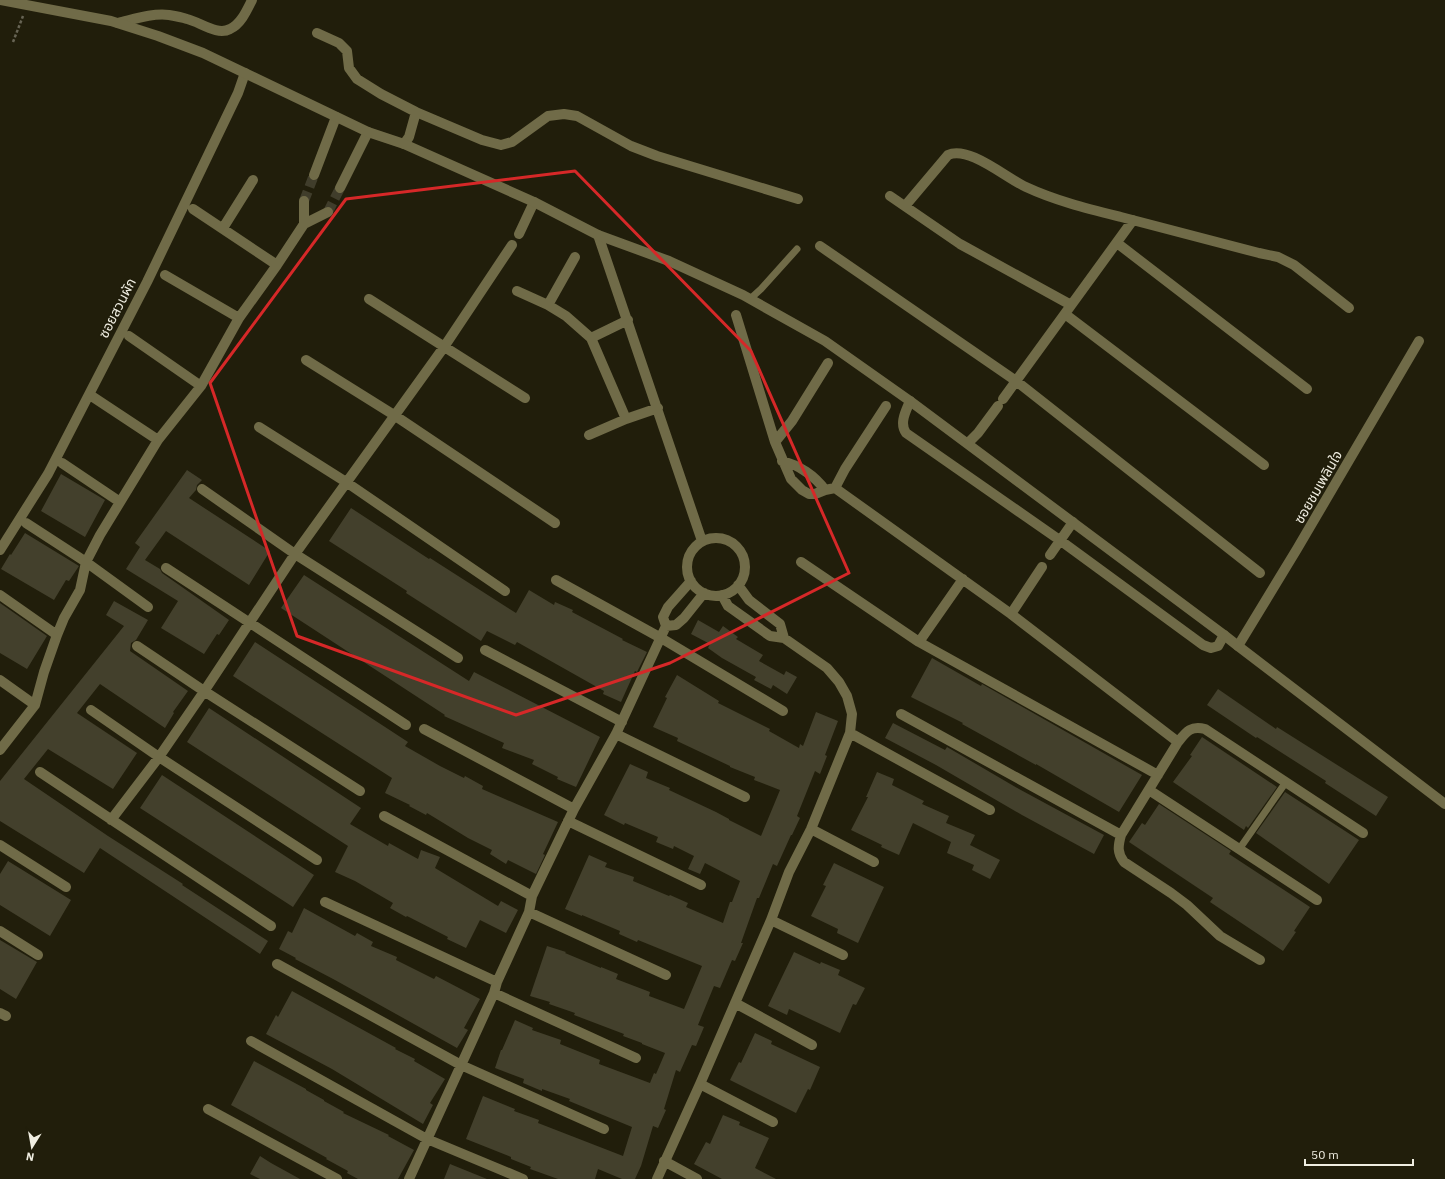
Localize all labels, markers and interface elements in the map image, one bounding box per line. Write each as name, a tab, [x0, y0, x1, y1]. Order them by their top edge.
street label: ซอยสวนผัก	[94, 275, 140, 341]
street label: ซอยชมเพลินใจ	[1290, 447, 1346, 527]
north arrow	[12, 1127, 52, 1167]
scale bar	[1305, 1141, 1413, 1167]
text: 50 m	[1311, 1147, 1339, 1162]
text: N	[25, 1149, 35, 1164]

